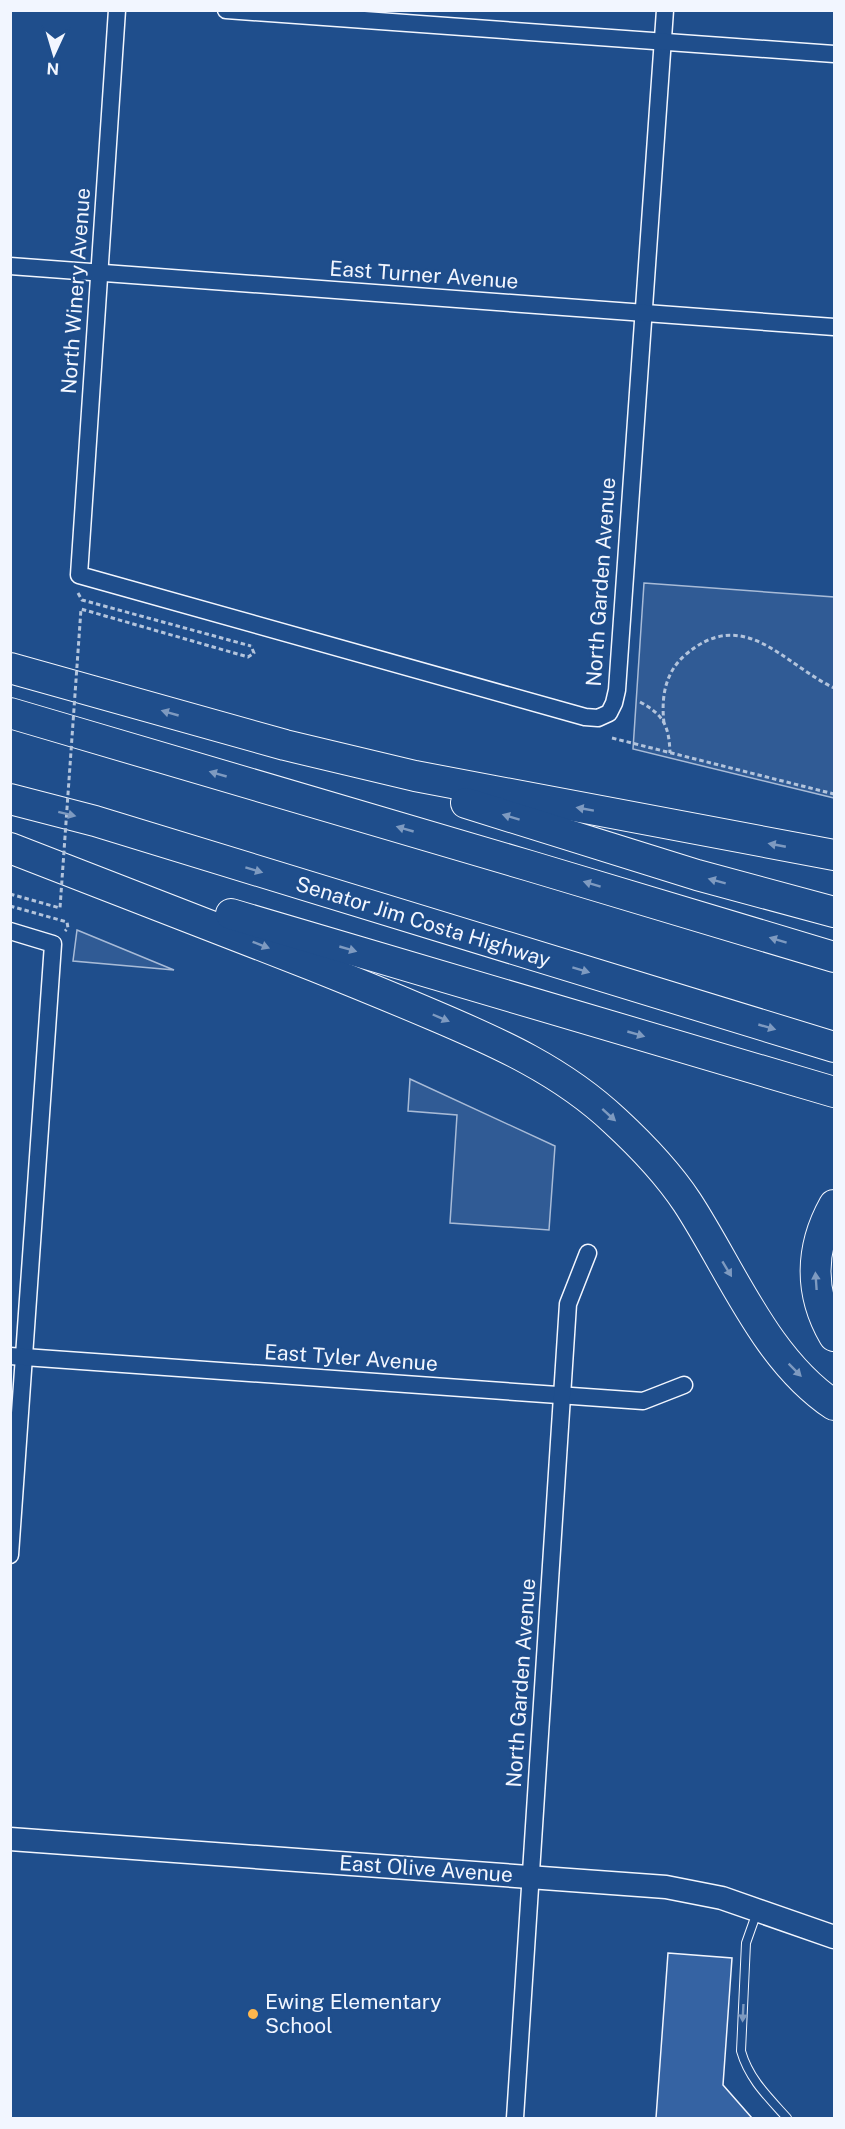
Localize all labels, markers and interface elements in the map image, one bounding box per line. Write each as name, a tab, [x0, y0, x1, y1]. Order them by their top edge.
north arrow	[24, 24, 84, 84]
text: N	[46, 59, 60, 78]
street label: North Winery Avenue	[56, 187, 95, 395]
street label: East Turner Avenue	[329, 255, 519, 294]
street label: North Garden Avenue	[581, 477, 620, 687]
one-way arrow	[161, 708, 179, 717]
one-way arrow	[209, 769, 227, 778]
one-way arrow	[576, 804, 595, 813]
one-way arrow	[58, 809, 76, 819]
one-way arrow	[502, 812, 520, 821]
one-way arrow	[396, 824, 414, 833]
one-way arrow	[767, 840, 786, 849]
one-way arrow	[245, 866, 263, 875]
street label: Senator Jim Costa Highway	[293, 871, 554, 972]
one-way arrow	[708, 875, 726, 885]
one-way arrow	[583, 879, 601, 888]
one-way arrow	[769, 935, 787, 944]
one-way arrow	[252, 941, 270, 951]
one-way arrow	[339, 945, 357, 954]
one-way arrow	[572, 966, 590, 975]
one-way arrow	[433, 1014, 450, 1023]
one-way arrow	[758, 1023, 776, 1032]
one-way arrow	[627, 1030, 645, 1039]
one-way arrow	[601, 1108, 616, 1121]
one-way arrow	[722, 1261, 733, 1277]
one-way arrow	[811, 1271, 821, 1290]
street label: East Tyler Avenue	[263, 1339, 439, 1376]
one-way arrow	[788, 1362, 802, 1376]
street label: North Garden Avenue	[501, 1578, 540, 1788]
street label: East Olive Avenue	[338, 1850, 514, 1887]
place label: Ewing Elementary School	[265, 1989, 441, 2038]
one-way arrow	[738, 2004, 748, 2023]
marker: Ewing Elementary School	[246, 2007, 260, 2021]

